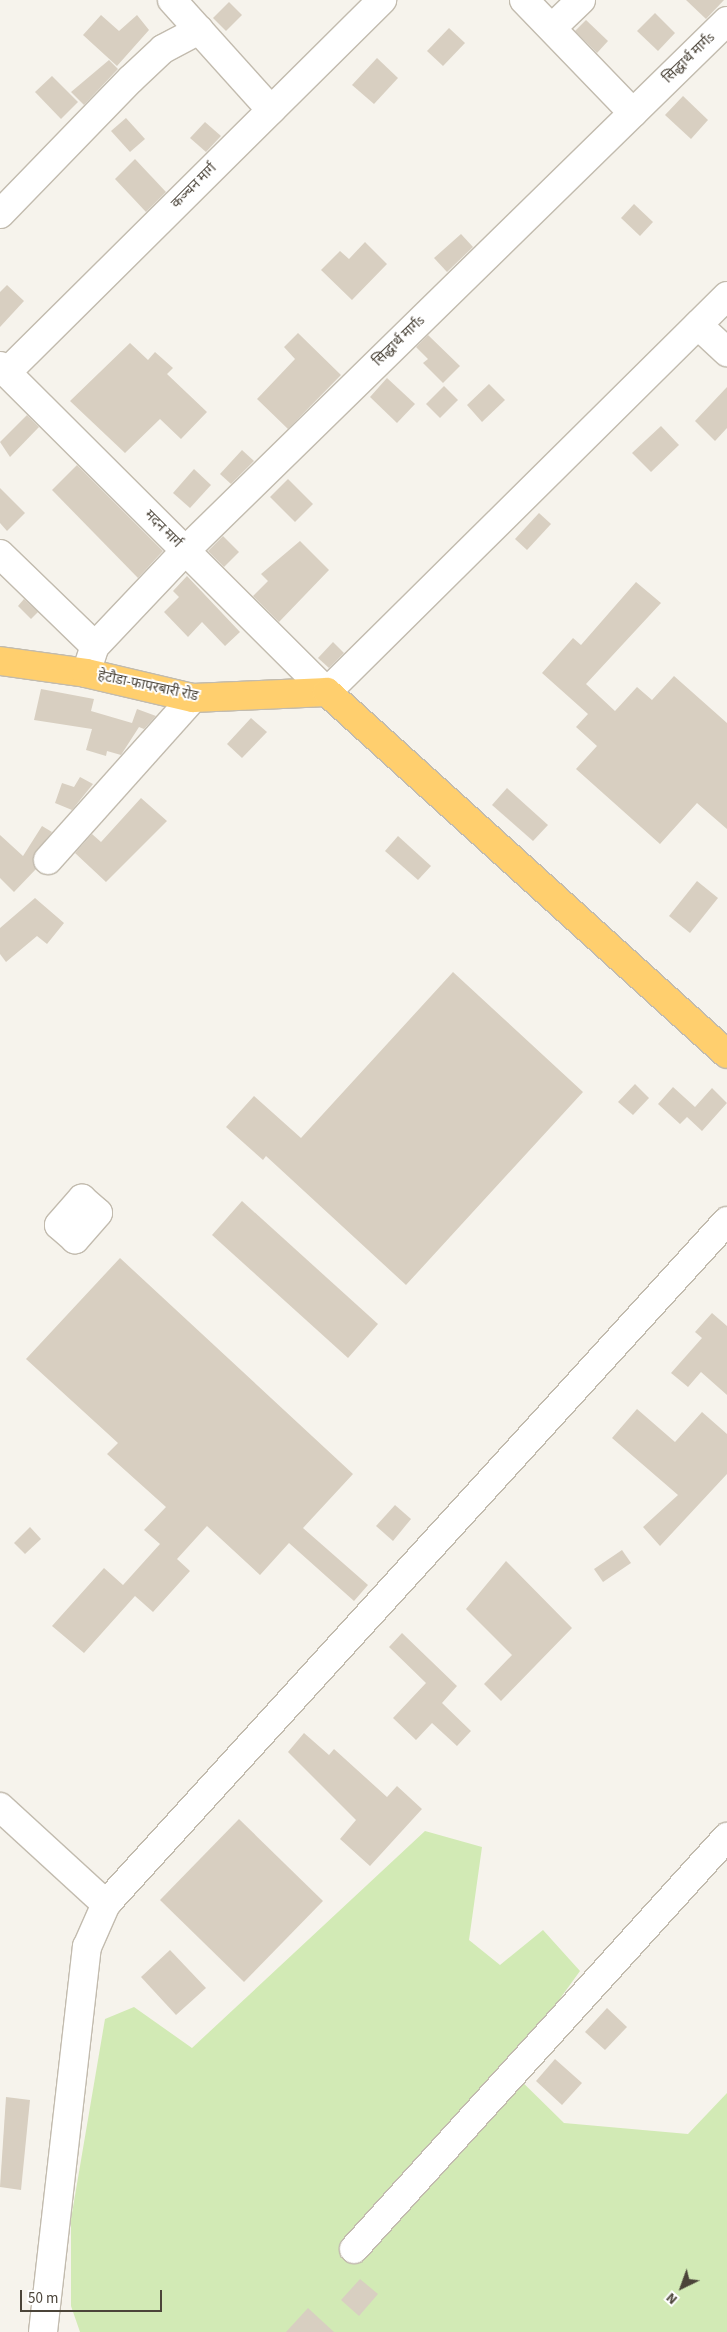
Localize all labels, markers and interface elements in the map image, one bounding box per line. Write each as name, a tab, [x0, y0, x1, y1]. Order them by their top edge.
street label: सिद्धार्थ मार्गs	[660, 29, 718, 87]
street label: कञ्चन मार्ग	[168, 160, 220, 212]
street label: सिद्धार्थ मार्गs	[370, 312, 428, 370]
street label: मदन मार्ग	[141, 507, 185, 551]
street label: हेटौडा-फापरबारी रोड	[96, 667, 200, 705]
north arrow	[657, 2262, 707, 2312]
scale bar	[22, 2280, 165, 2312]
text: 50 m	[28, 2288, 58, 2309]
text: N	[662, 2288, 682, 2309]

